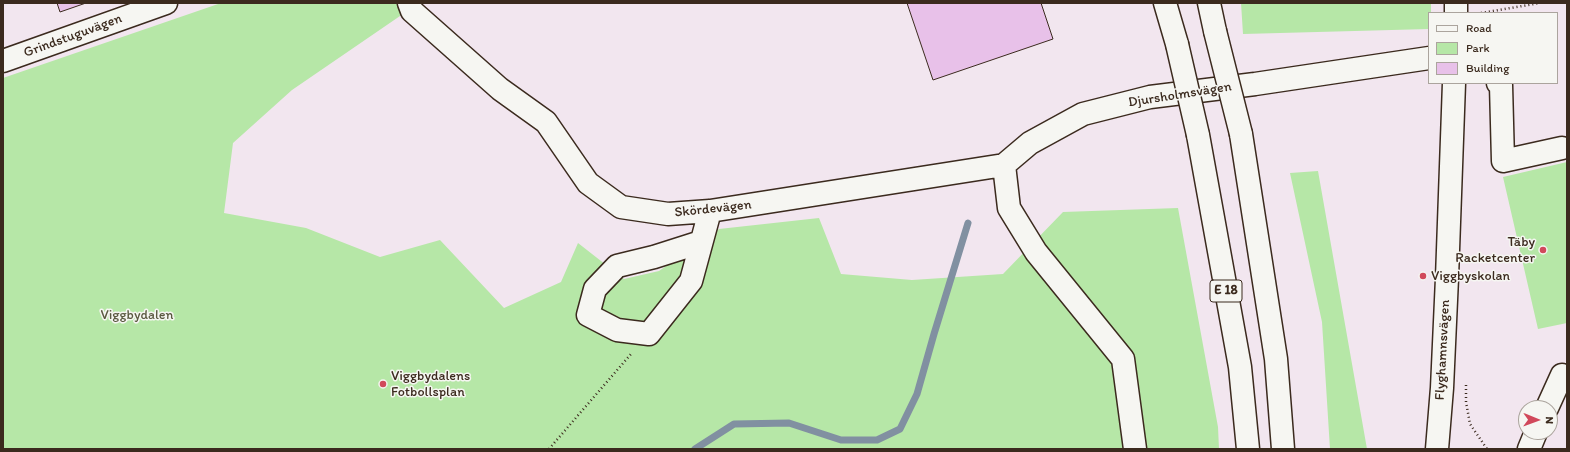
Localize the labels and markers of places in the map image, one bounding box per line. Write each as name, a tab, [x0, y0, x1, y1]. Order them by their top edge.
place label: Täby Racketcenter	[1455, 234, 1535, 266]
marker: Täby Racketcenter	[1538, 245, 1548, 255]
place label: Viggbyskolan	[1431, 268, 1510, 284]
marker: Viggbyskolan	[1418, 271, 1428, 281]
place label: Viggbydalens Fotbollsplan	[391, 368, 470, 400]
marker: Viggbydalens Fotbollsplan	[378, 379, 388, 389]

